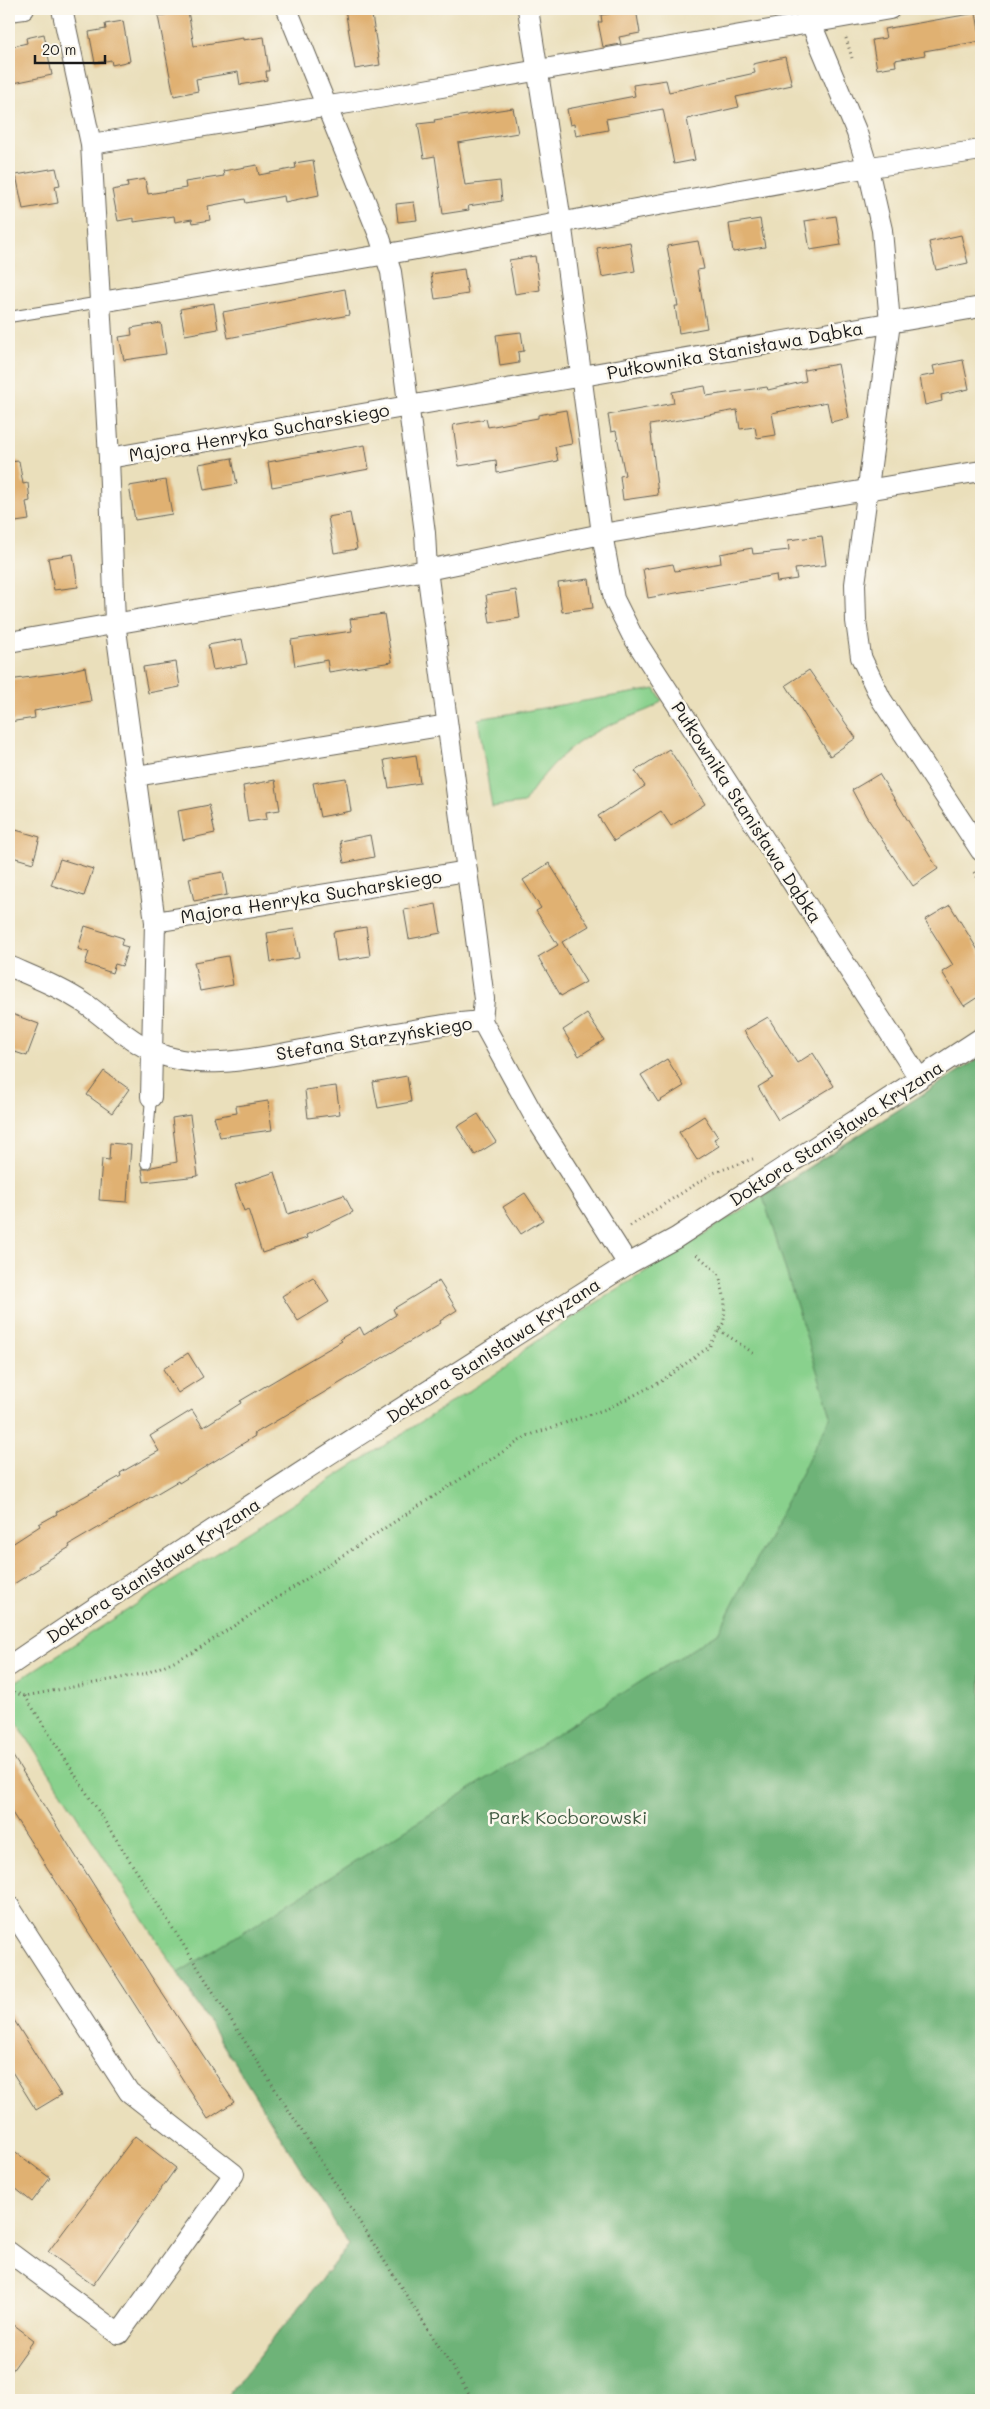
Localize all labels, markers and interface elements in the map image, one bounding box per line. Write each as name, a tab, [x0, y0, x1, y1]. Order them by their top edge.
scale bar	[35, 32, 105, 64]
text: 20 m	[42, 39, 76, 59]
street label: Pułkownika Stanisława Dąbka	[605, 316, 865, 384]
street label: Majora Henryka Sucharskiego	[127, 397, 392, 467]
street label: Pułkownika Stanisława Dąbka	[666, 697, 828, 927]
street label: Majora Henryka Sucharskiego	[179, 863, 444, 929]
street label: Stefana Starzyńskiego	[274, 1011, 474, 1065]
street label: Doktora Stanisława Kryzana	[725, 1055, 947, 1211]
street label: Doktora Stanisława Kryzana	[382, 1272, 604, 1428]
street label: Doktora Stanisława Kryzana	[42, 1492, 264, 1648]
park label: Park Kocborowski	[489, 1805, 647, 1829]

